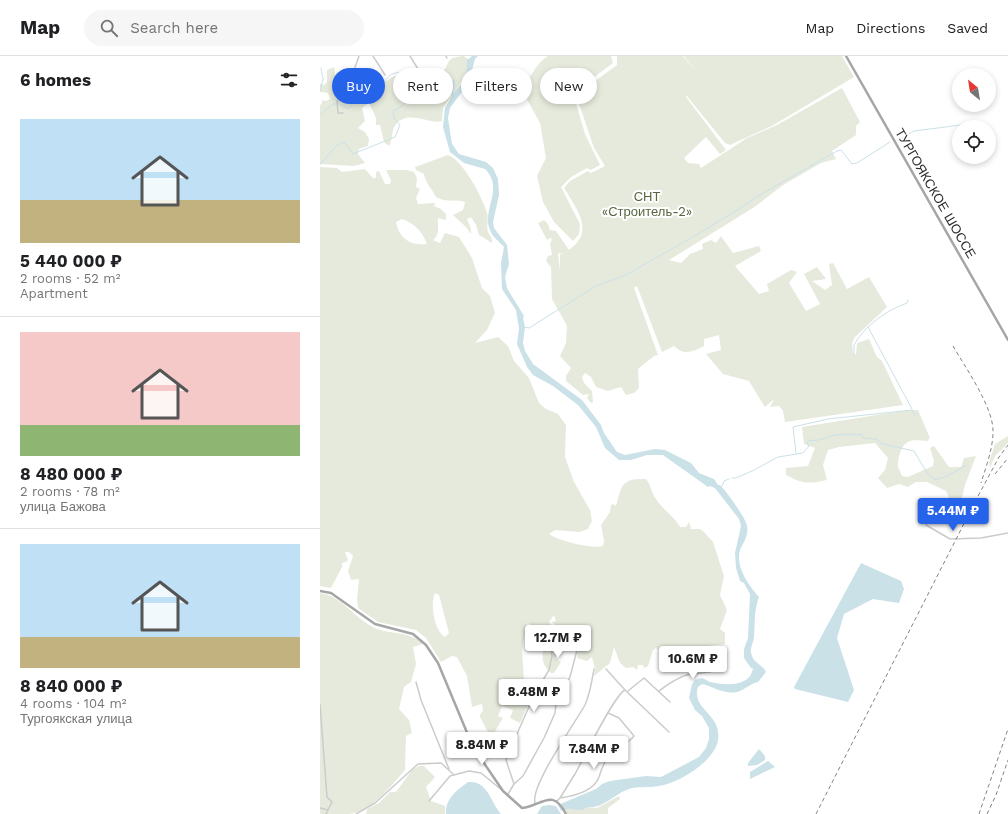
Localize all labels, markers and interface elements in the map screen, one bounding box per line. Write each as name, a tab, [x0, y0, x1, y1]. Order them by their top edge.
search box	[84, 10, 364, 46]
text: Map	[20, 16, 60, 39]
icon: search	[98, 17, 120, 39]
text: Search here	[130, 19, 218, 37]
text: Map	[806, 20, 834, 36]
text: Directions	[856, 20, 925, 36]
text: Saved	[947, 20, 988, 36]
chip: Buy	[332, 68, 385, 104]
chip: Rent	[393, 68, 453, 104]
chip: Filters	[461, 68, 532, 104]
chip: New	[540, 68, 597, 104]
north arrow	[952, 68, 996, 112]
map controls	[952, 68, 996, 164]
icon: filters	[278, 69, 300, 91]
text: 6 homes	[20, 70, 91, 90]
button: locate	[952, 120, 996, 164]
street label: ТУРГОЯКСКОЕ ШОССЕ	[892, 126, 979, 261]
icon: home	[124, 145, 196, 217]
park label: СНТ «Строитель-2»	[602, 189, 692, 219]
text: 5 440 000 ₽	[20, 251, 122, 271]
text: 2 rooms · 52 m²	[20, 271, 120, 286]
text: Apartment	[20, 286, 88, 301]
icon: home	[124, 358, 196, 430]
text: 8 480 000 ₽	[20, 464, 122, 484]
text: 2 rooms · 78 m²	[20, 484, 120, 499]
pin: 5.44M ₽	[916, 498, 990, 532]
text: улица Бажова	[20, 499, 106, 514]
text: 5.44M ₽	[927, 503, 979, 518]
icon: home	[124, 570, 196, 642]
pin: 12.7M ₽	[521, 625, 595, 659]
text: 12.7M ₽	[534, 630, 582, 645]
pin: 10.6M ₽	[656, 646, 730, 680]
text: 10.6M ₽	[668, 651, 718, 666]
text: 8 840 000 ₽	[20, 676, 122, 696]
pin: 8.48M ₽	[497, 679, 571, 713]
text: 8.48M ₽	[508, 684, 560, 699]
text: 4 rooms · 104 m²	[20, 696, 127, 711]
text: Тургоякская улица	[20, 711, 132, 726]
pin: 8.84M ₽	[445, 732, 519, 766]
pin: 7.84M ₽	[557, 736, 631, 770]
text: 8.84M ₽	[456, 737, 508, 752]
text: 7.84M ₽	[568, 741, 620, 756]

